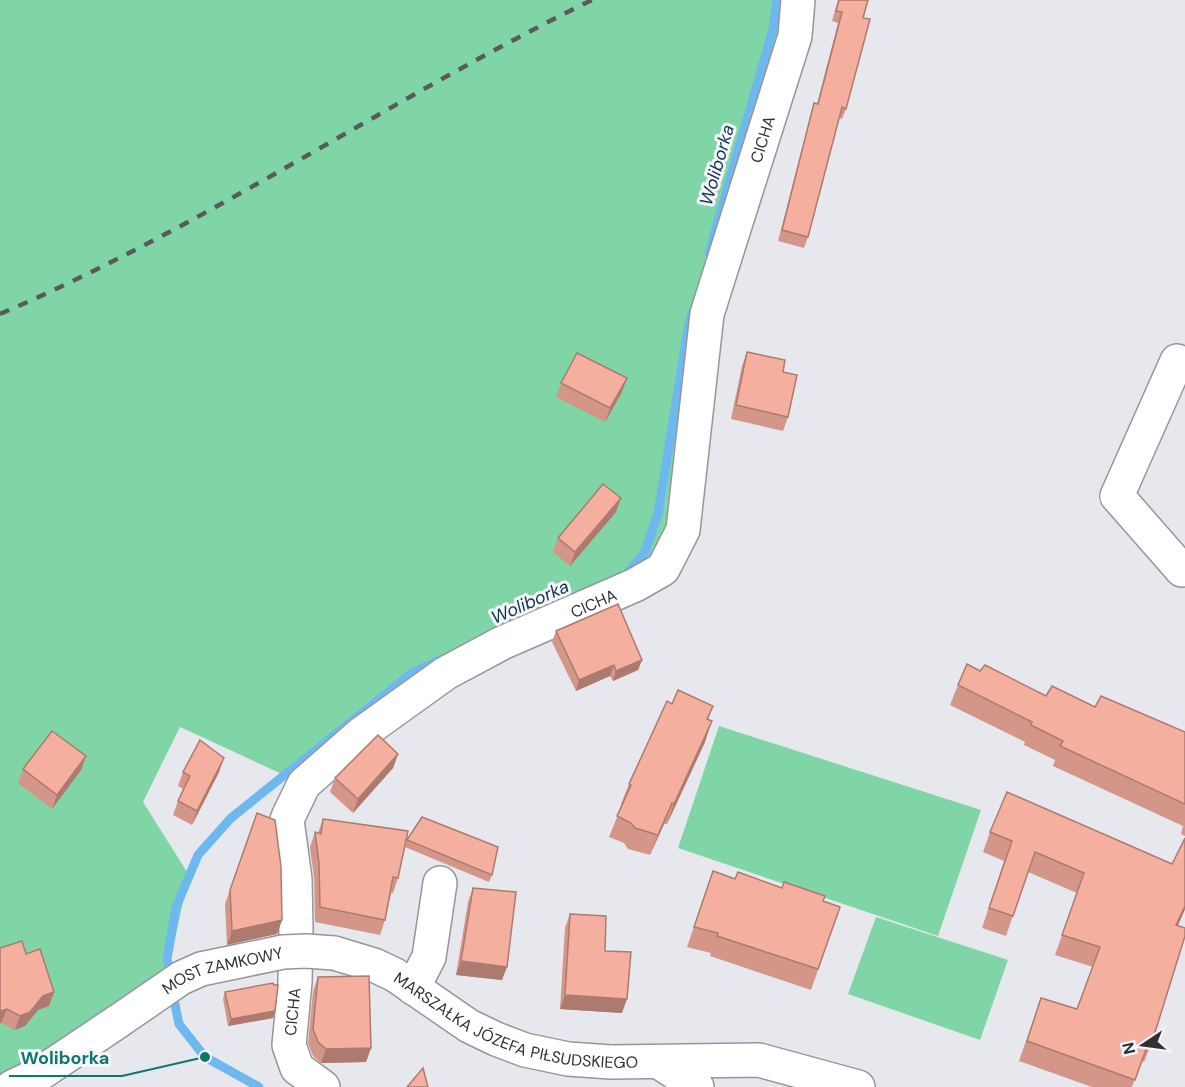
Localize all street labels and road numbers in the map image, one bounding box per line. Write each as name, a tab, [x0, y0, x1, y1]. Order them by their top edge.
street label: CICHA	[745, 113, 780, 165]
street label: CICHA	[567, 584, 620, 622]
street label: MOST ZAMKOWY	[158, 942, 285, 999]
street label: MARSZAŁKA JÓZEFA PIŁSUDSKIEGO	[390, 967, 638, 1073]
street label: CICHA	[279, 986, 305, 1037]

